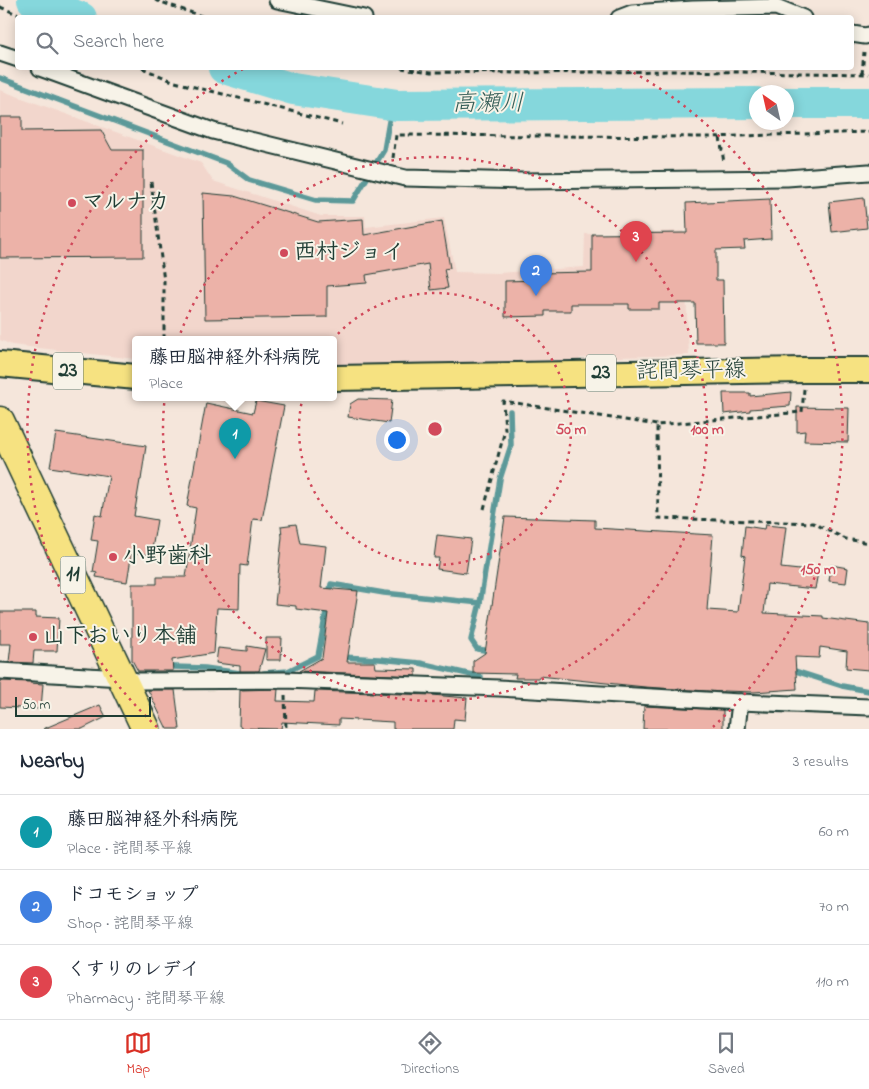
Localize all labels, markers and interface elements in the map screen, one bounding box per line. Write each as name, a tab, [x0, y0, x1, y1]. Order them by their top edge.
search box	[15, 15, 854, 70]
icon: search	[33, 29, 61, 57]
text: Search here	[73, 29, 164, 56]
north arrow	[749, 85, 794, 130]
water label: 高瀬川	[452, 87, 524, 122]
place label: マルナカ	[82, 187, 170, 219]
marker: マルナカ	[66, 197, 78, 209]
pin: 3	[620, 221, 652, 262]
place label: 西村ジョイ	[294, 237, 404, 269]
marker: 西村ジョイ	[278, 247, 290, 259]
pin: 2	[520, 255, 552, 296]
popup	[132, 336, 337, 401]
text: 藤田脳神経外科病院	[149, 345, 320, 372]
road number: 23	[53, 352, 83, 390]
road number: 23	[586, 354, 616, 392]
street label: 詫間琴平線	[636, 355, 746, 389]
text: Place	[149, 372, 183, 396]
pin: 1	[219, 418, 251, 459]
text: 50 m	[556, 419, 587, 441]
text: 100 m	[690, 419, 724, 441]
centre of rings	[426, 420, 444, 438]
your location	[384, 427, 410, 453]
place label: 小野歯科	[123, 541, 211, 573]
marker: 小野歯科	[107, 551, 119, 563]
road number: 11	[60, 556, 86, 594]
text: 150 m	[800, 559, 836, 581]
place label: 山下おいり本舗	[43, 621, 197, 653]
marker: 山下おいり本舗	[27, 631, 39, 643]
scale bar	[15, 694, 151, 717]
text: 50 m	[22, 695, 50, 716]
text: Nearby	[20, 747, 84, 777]
text: 3 results	[793, 750, 849, 774]
text: 藤田脳神経外科病院	[67, 807, 238, 834]
text: 1	[33, 820, 39, 844]
text: 60 m	[819, 820, 849, 844]
text: Place · 詫間琴平線	[67, 837, 192, 861]
text: ドコモショップ	[67, 882, 198, 909]
text: 2	[32, 895, 40, 919]
text: 70 m	[819, 895, 849, 919]
text: Shop · 詫間琴平線	[67, 912, 193, 936]
text: くすりのレデイ	[67, 957, 200, 984]
text: 3	[33, 970, 39, 994]
text: 110 m	[815, 970, 849, 994]
text: Pharmacy · 詫間琴平線	[67, 987, 225, 1011]
tab: Map	[124, 1029, 152, 1080]
tab: Directions	[401, 1029, 459, 1080]
tab: Saved	[708, 1029, 745, 1080]

